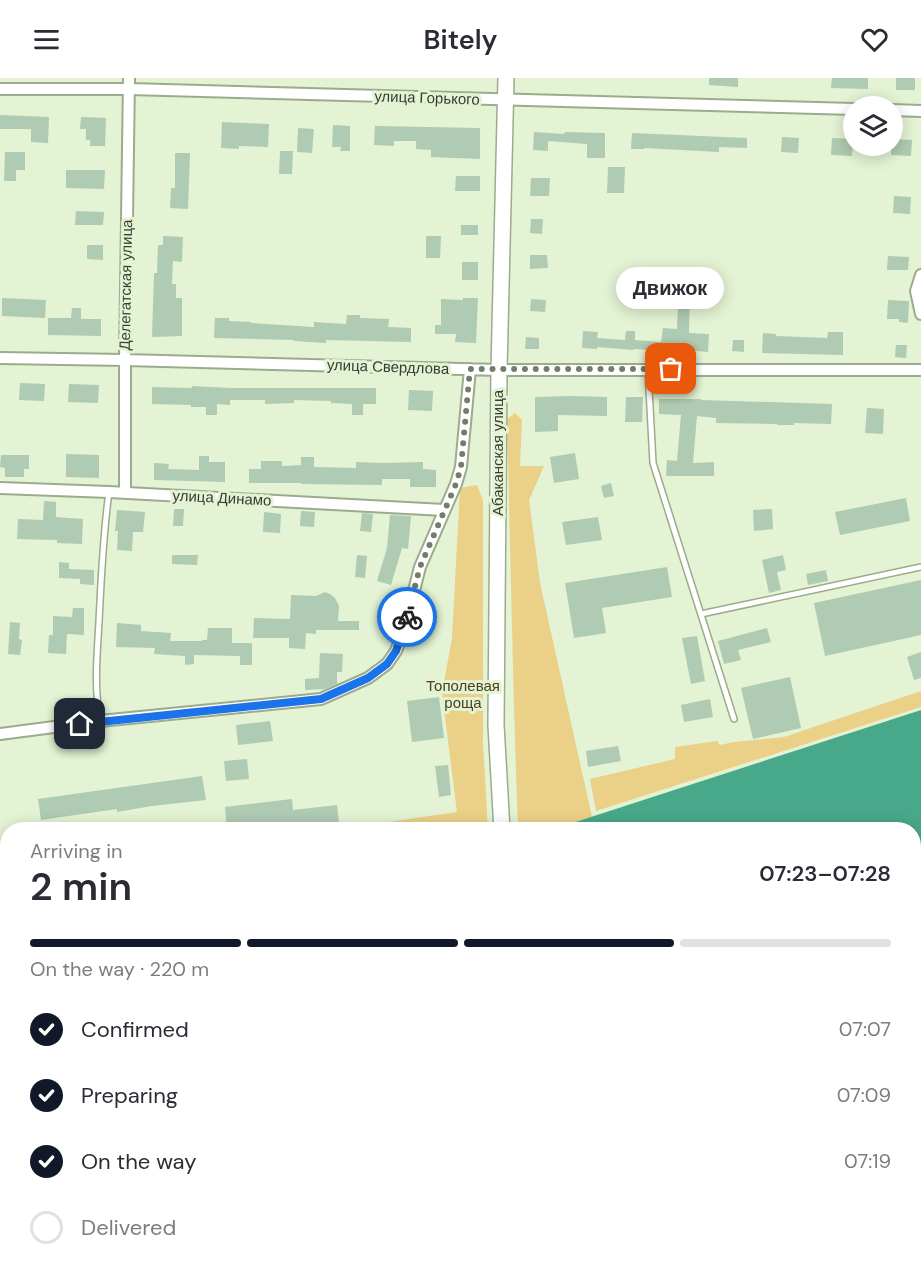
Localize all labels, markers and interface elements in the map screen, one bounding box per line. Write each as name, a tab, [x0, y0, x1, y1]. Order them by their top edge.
text: Bitely	[424, 22, 497, 57]
icon: menu	[30, 23, 63, 56]
icon: heart	[858, 23, 891, 56]
street label: улица Горького	[374, 86, 480, 110]
map controls	[843, 96, 903, 156]
button: layers	[843, 96, 903, 156]
street label: Делегатская улица	[115, 219, 137, 351]
callout: Движок	[617, 267, 725, 309]
text: Движок	[633, 275, 707, 301]
pin	[645, 343, 696, 394]
icon: bag	[654, 352, 687, 385]
street label: улица Свердлова	[327, 355, 450, 379]
street label: Абаканская улица	[488, 389, 508, 516]
street label: улица Динамо	[172, 485, 272, 511]
courier	[377, 587, 437, 647]
icon: bike	[391, 601, 424, 634]
park label: Тополевая роща	[426, 676, 500, 713]
pin	[54, 698, 105, 749]
icon: home	[63, 707, 96, 740]
text: Arriving in	[30, 838, 122, 864]
text: 07:23–07:28	[759, 859, 891, 888]
text: 2 min	[30, 861, 132, 912]
text: On the way · 220 m	[30, 956, 209, 982]
icon: check	[30, 1013, 63, 1046]
text: Confirmed	[81, 1015, 189, 1044]
text: 07:07	[839, 1016, 891, 1042]
icon: check	[30, 1079, 63, 1112]
text: Preparing	[81, 1081, 178, 1110]
text: 07:09	[837, 1082, 891, 1108]
icon: check	[30, 1145, 63, 1178]
text: On the way	[81, 1147, 196, 1176]
text: 07:19	[844, 1148, 891, 1174]
text: Delivered	[81, 1213, 176, 1242]

